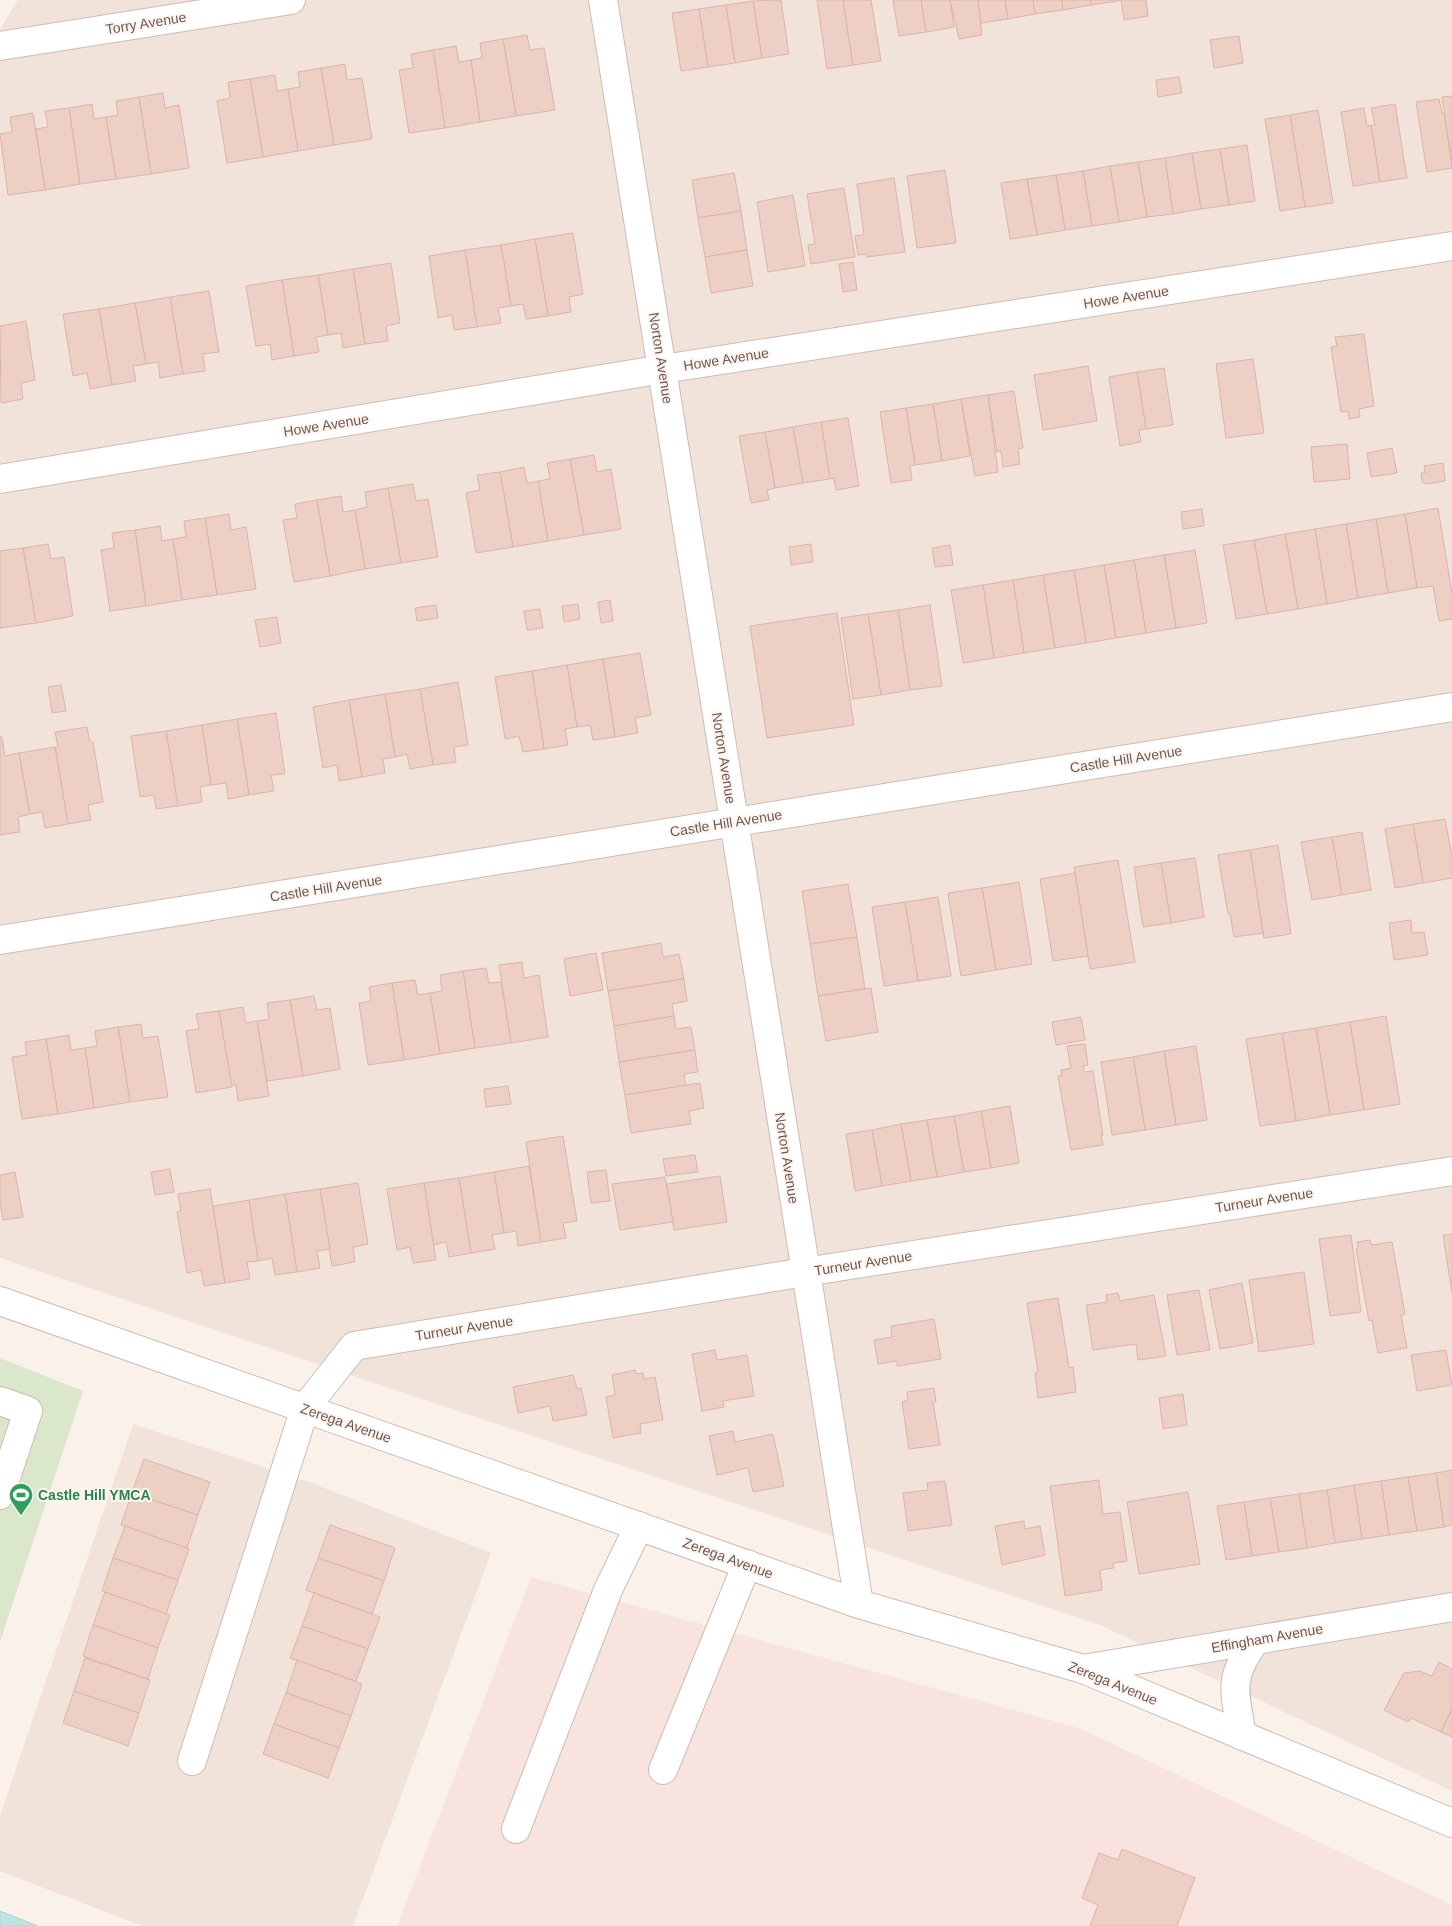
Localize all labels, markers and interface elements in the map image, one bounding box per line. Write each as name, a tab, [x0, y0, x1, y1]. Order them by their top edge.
street label: Torry Avenue	[105, 9, 188, 37]
street label: Howe Avenue	[1082, 282, 1170, 312]
street label: Norton Avenue	[646, 311, 676, 405]
street label: Howe Avenue	[682, 344, 770, 374]
street label: Howe Avenue	[282, 410, 370, 440]
street label: Norton Avenue	[709, 711, 739, 805]
street label: Castle Hill Avenue	[1069, 742, 1183, 776]
street label: Castle Hill Avenue	[669, 806, 783, 840]
street label: Castle Hill Avenue	[269, 871, 383, 905]
street label: Norton Avenue	[772, 1111, 802, 1205]
street label: Turneur Avenue	[1214, 1184, 1314, 1216]
street label: Turneur Avenue	[813, 1247, 913, 1279]
street label: Turneur Avenue	[414, 1312, 514, 1344]
street label: Zerega Avenue	[299, 1400, 394, 1446]
sports icon: Castle Hill YMCA	[8, 1482, 34, 1516]
place label: Castle Hill YMCA	[38, 1487, 151, 1503]
street label: Zerega Avenue	[681, 1534, 775, 1582]
street label: Effingham Avenue	[1210, 1620, 1324, 1656]
street label: Zerega Avenue	[1066, 1658, 1160, 1708]

